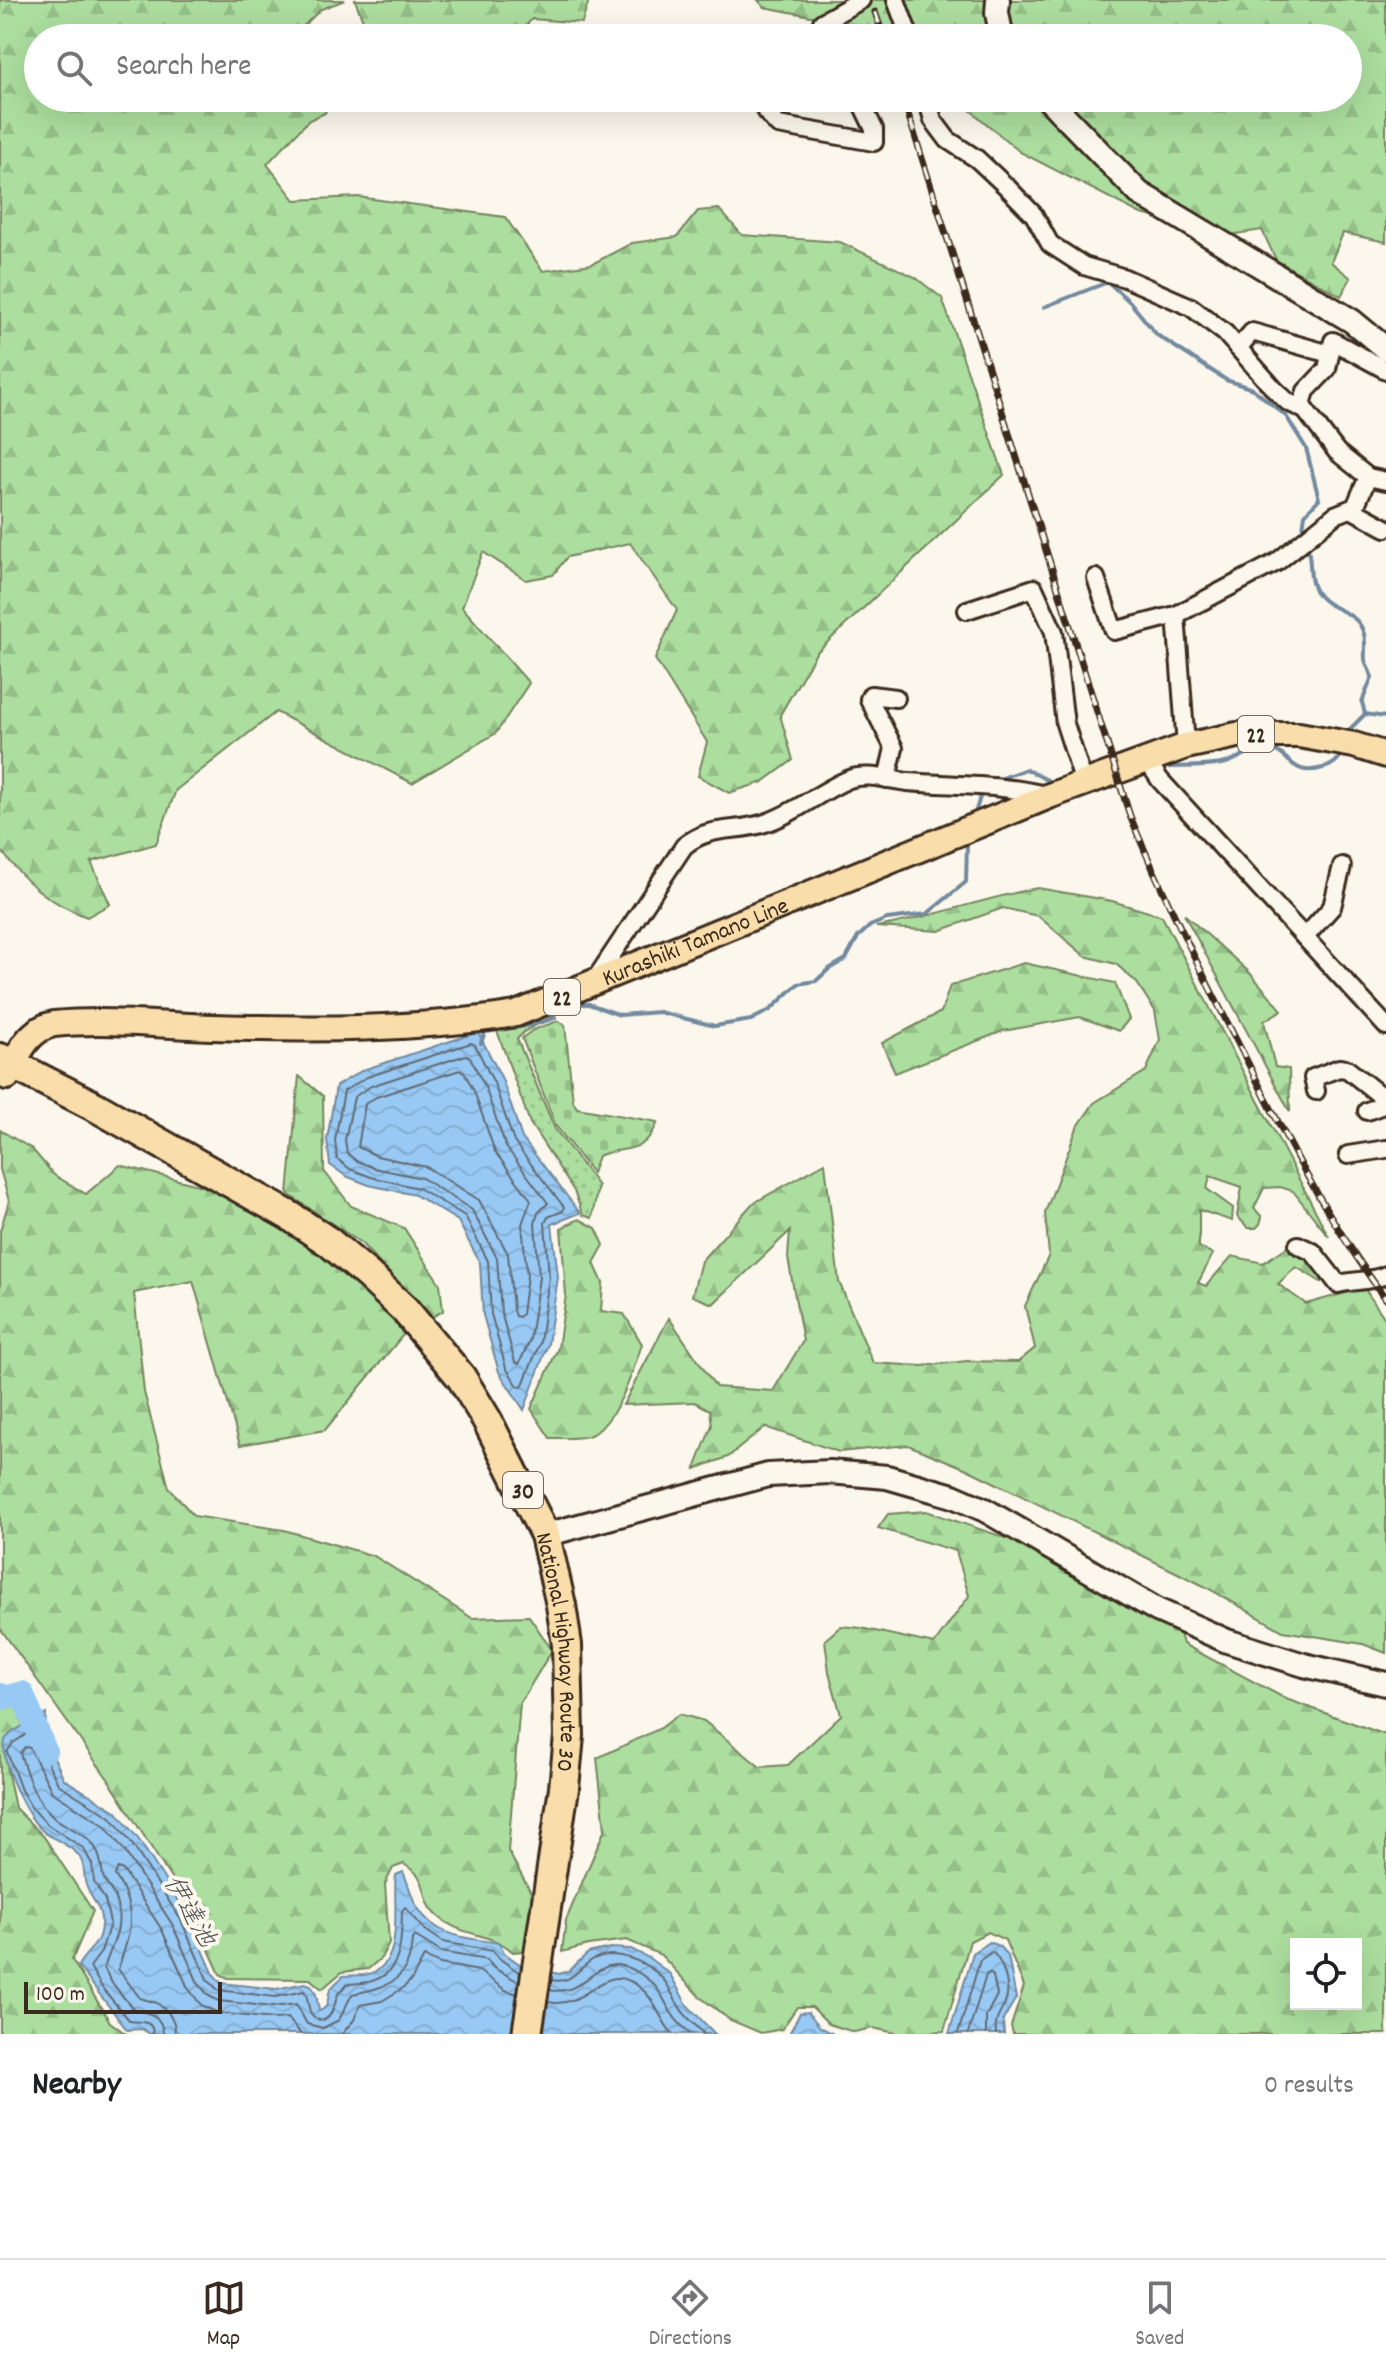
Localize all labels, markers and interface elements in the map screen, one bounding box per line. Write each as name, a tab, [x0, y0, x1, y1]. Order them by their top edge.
search box	[24, 24, 1362, 112]
icon: search	[52, 46, 96, 90]
text: Search here	[116, 47, 252, 90]
road number: 22	[1238, 716, 1274, 752]
street label: Kurashiki Tamano Line	[598, 890, 794, 997]
road number: 22	[544, 979, 580, 1015]
road number: 30	[503, 1472, 543, 1508]
street label: National Highway Route 30	[525, 1529, 583, 1773]
water label: 伊達池	[152, 1869, 224, 1956]
map controls	[1290, 1938, 1362, 2010]
button: locate	[1290, 1938, 1362, 2010]
scale bar	[24, 1978, 222, 2014]
text: 100 m	[36, 1980, 85, 2011]
text: Nearby	[32, 2062, 121, 2111]
text: 0 results	[1264, 2068, 1354, 2105]
tab: Map	[202, 2276, 246, 2355]
tab: Directions	[649, 2276, 732, 2355]
tab: Saved	[1135, 2276, 1184, 2355]

